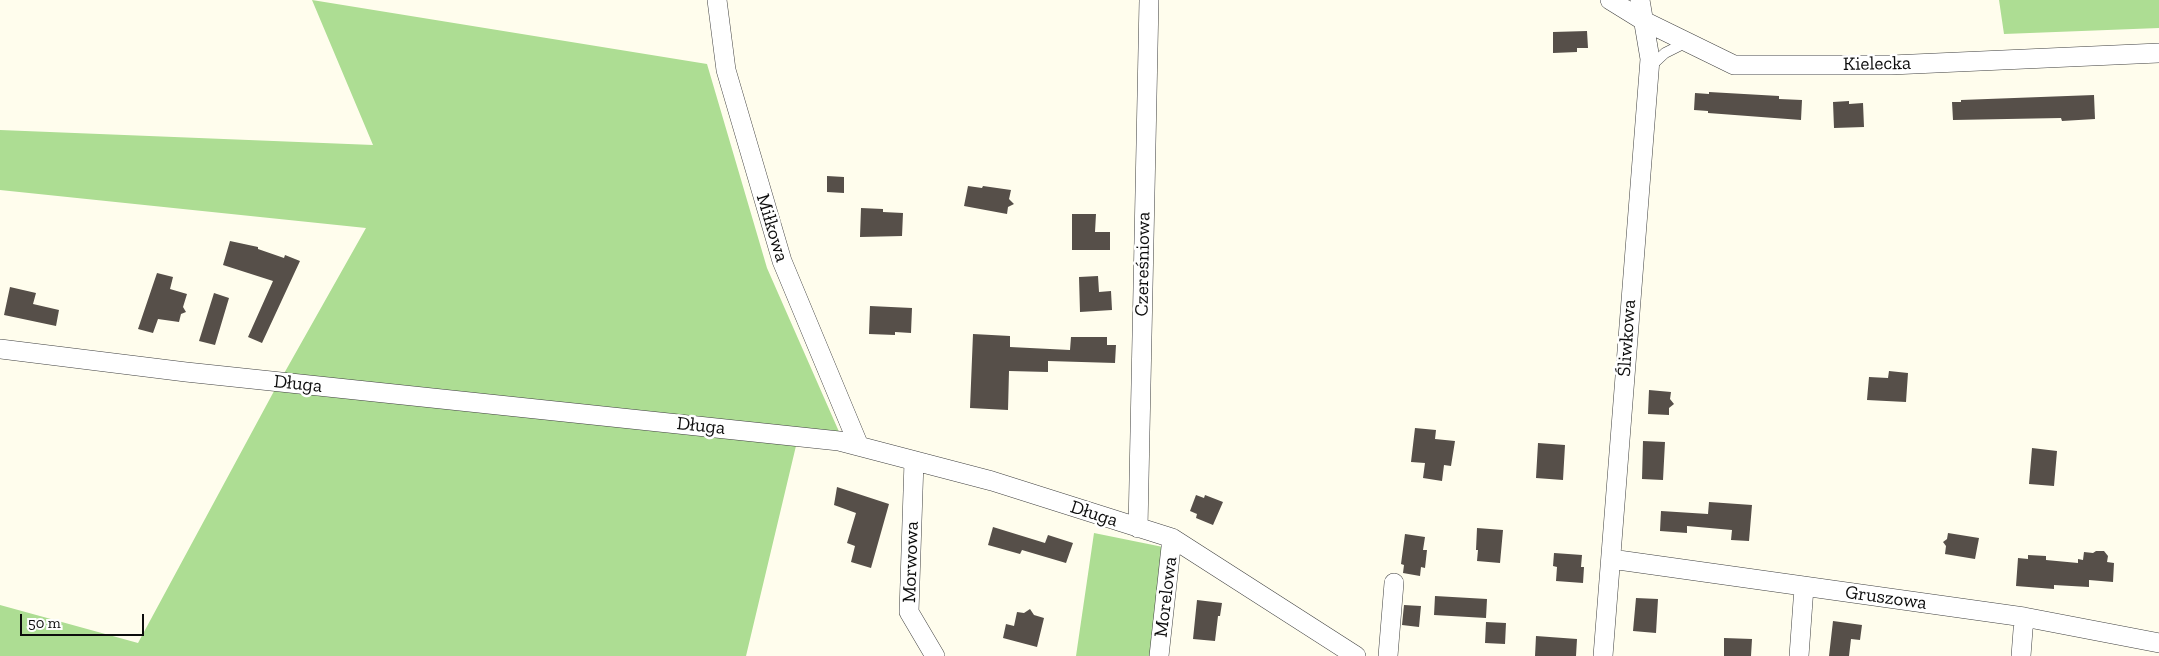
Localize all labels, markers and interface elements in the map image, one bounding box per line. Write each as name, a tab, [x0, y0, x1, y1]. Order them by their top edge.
street label: Kielecka	[1843, 52, 1911, 76]
street label: Miłkowa	[751, 191, 793, 265]
street label: Czereśniowa	[1131, 211, 1155, 317]
street label: Śliwkowa	[1613, 299, 1641, 377]
street label: Długa	[273, 370, 323, 398]
street label: Długa	[676, 412, 726, 440]
street label: Długa	[1067, 496, 1121, 532]
street label: Morwowa	[898, 521, 924, 603]
street label: Morelowa	[1150, 555, 1182, 639]
street label: Gruszowa	[1844, 581, 1928, 615]
scale bar	[22, 604, 146, 636]
text: 50 m	[28, 614, 61, 632]

